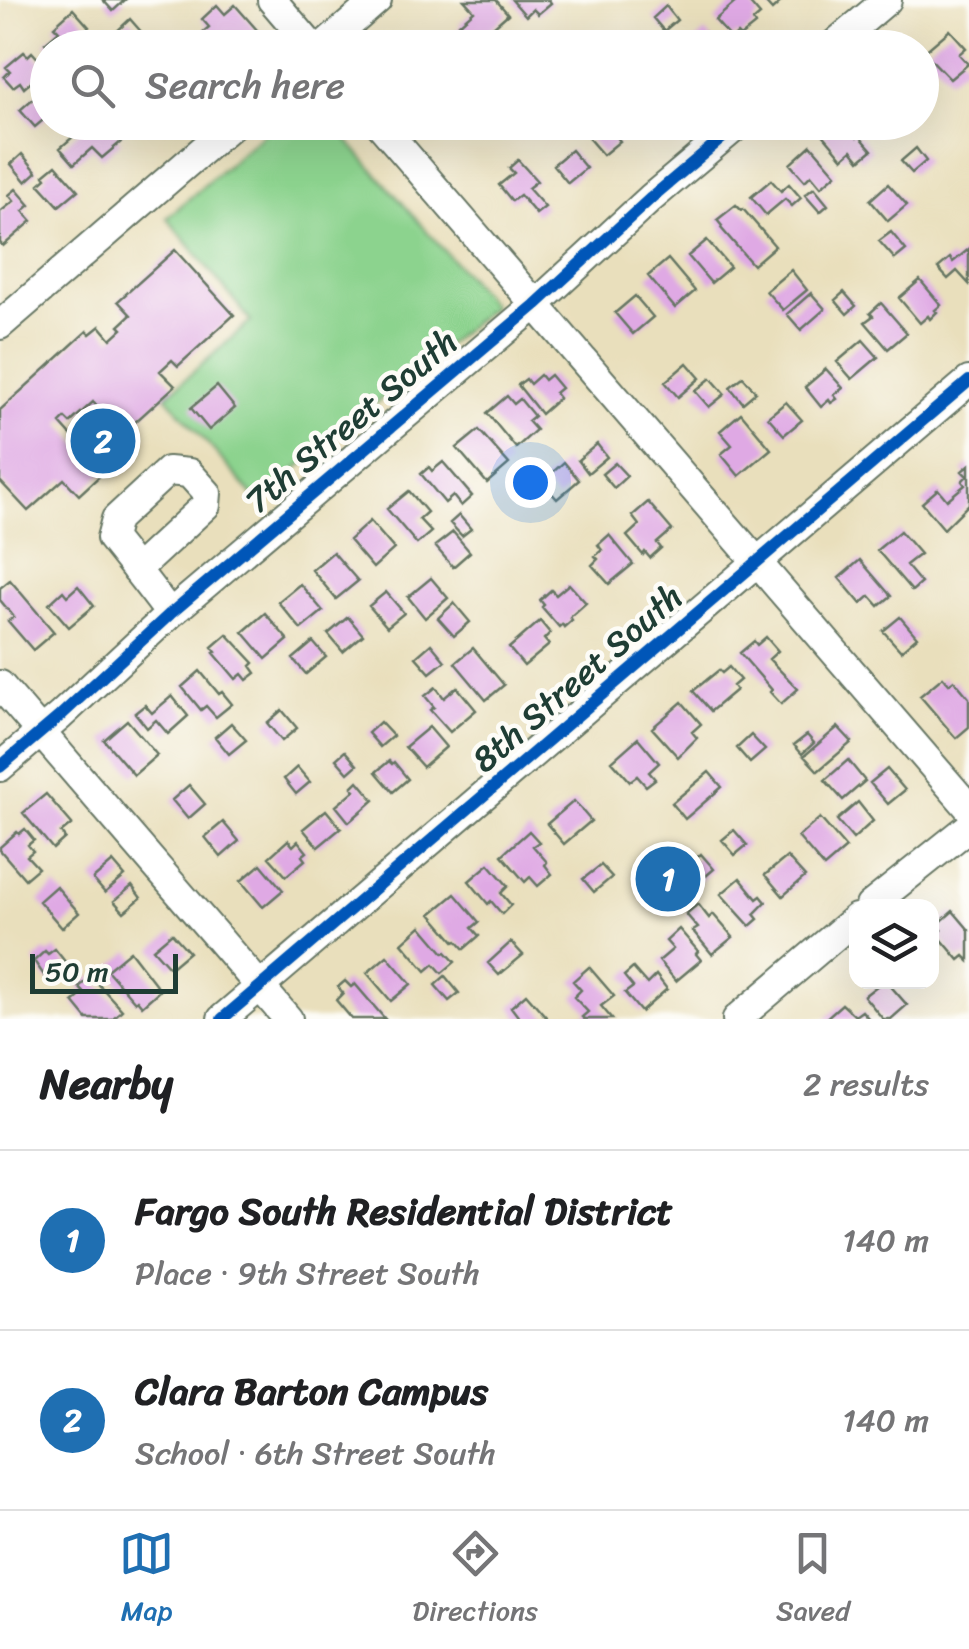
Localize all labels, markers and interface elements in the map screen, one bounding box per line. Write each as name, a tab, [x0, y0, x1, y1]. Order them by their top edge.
search box	[30, 30, 939, 140]
text: Search here	[145, 52, 345, 119]
icon: search	[65, 58, 120, 113]
street label: 7th Street South	[230, 312, 472, 530]
pin: 2	[70, 404, 136, 478]
your location	[505, 457, 556, 508]
street label: 8th Street South	[457, 568, 697, 788]
pin: 1	[636, 842, 700, 916]
map controls	[849, 899, 939, 989]
button: layers	[849, 899, 939, 989]
text: 50 m	[45, 947, 109, 996]
scale bar	[30, 949, 178, 994]
text: Nearby	[40, 1047, 173, 1121]
text: 2 results	[803, 1056, 929, 1113]
text: Fargo South Residential District	[135, 1178, 673, 1245]
text: 1	[66, 1212, 79, 1269]
text: 140 m	[842, 1212, 929, 1269]
text: Place · 9th Street South	[135, 1245, 480, 1302]
text: Clara Barton Campus	[135, 1358, 488, 1425]
text: 2	[63, 1392, 82, 1449]
text: 140 m	[842, 1392, 929, 1449]
text: School · 6th Street South	[135, 1425, 496, 1482]
tab: Map	[119, 1526, 174, 1635]
tab: Directions	[412, 1526, 538, 1635]
tab: Saved	[776, 1526, 850, 1635]

